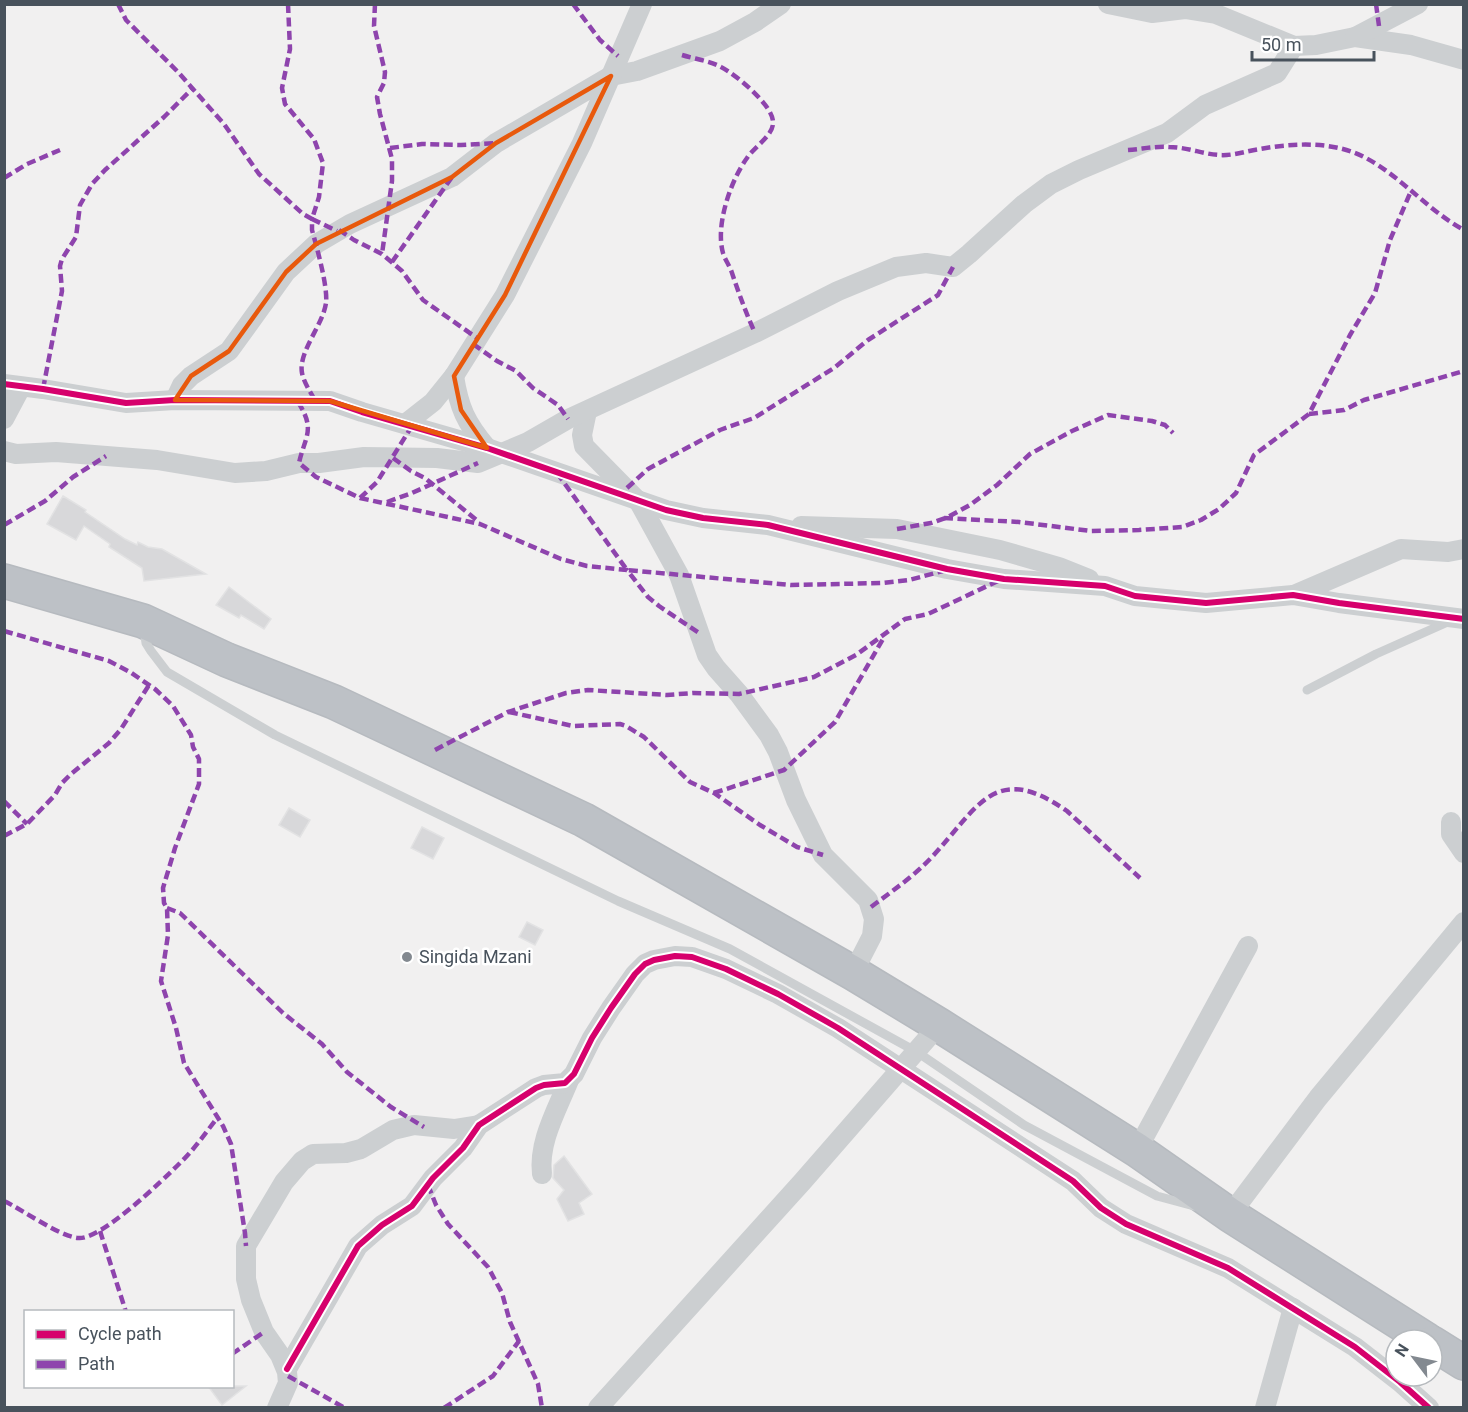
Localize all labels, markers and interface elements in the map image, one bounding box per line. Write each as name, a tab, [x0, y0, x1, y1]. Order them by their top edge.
scale bar	[1252, 24, 1374, 62]
text: 50 m	[1261, 34, 1301, 55]
place label: Singida Mzani	[419, 946, 532, 967]
marker: Singida Mzani	[400, 950, 414, 964]
legend	[24, 1310, 234, 1388]
text: Cycle path	[78, 1323, 162, 1344]
north arrow	[1384, 1328, 1444, 1388]
text: N	[1391, 1340, 1413, 1360]
text: Path	[78, 1353, 115, 1374]

